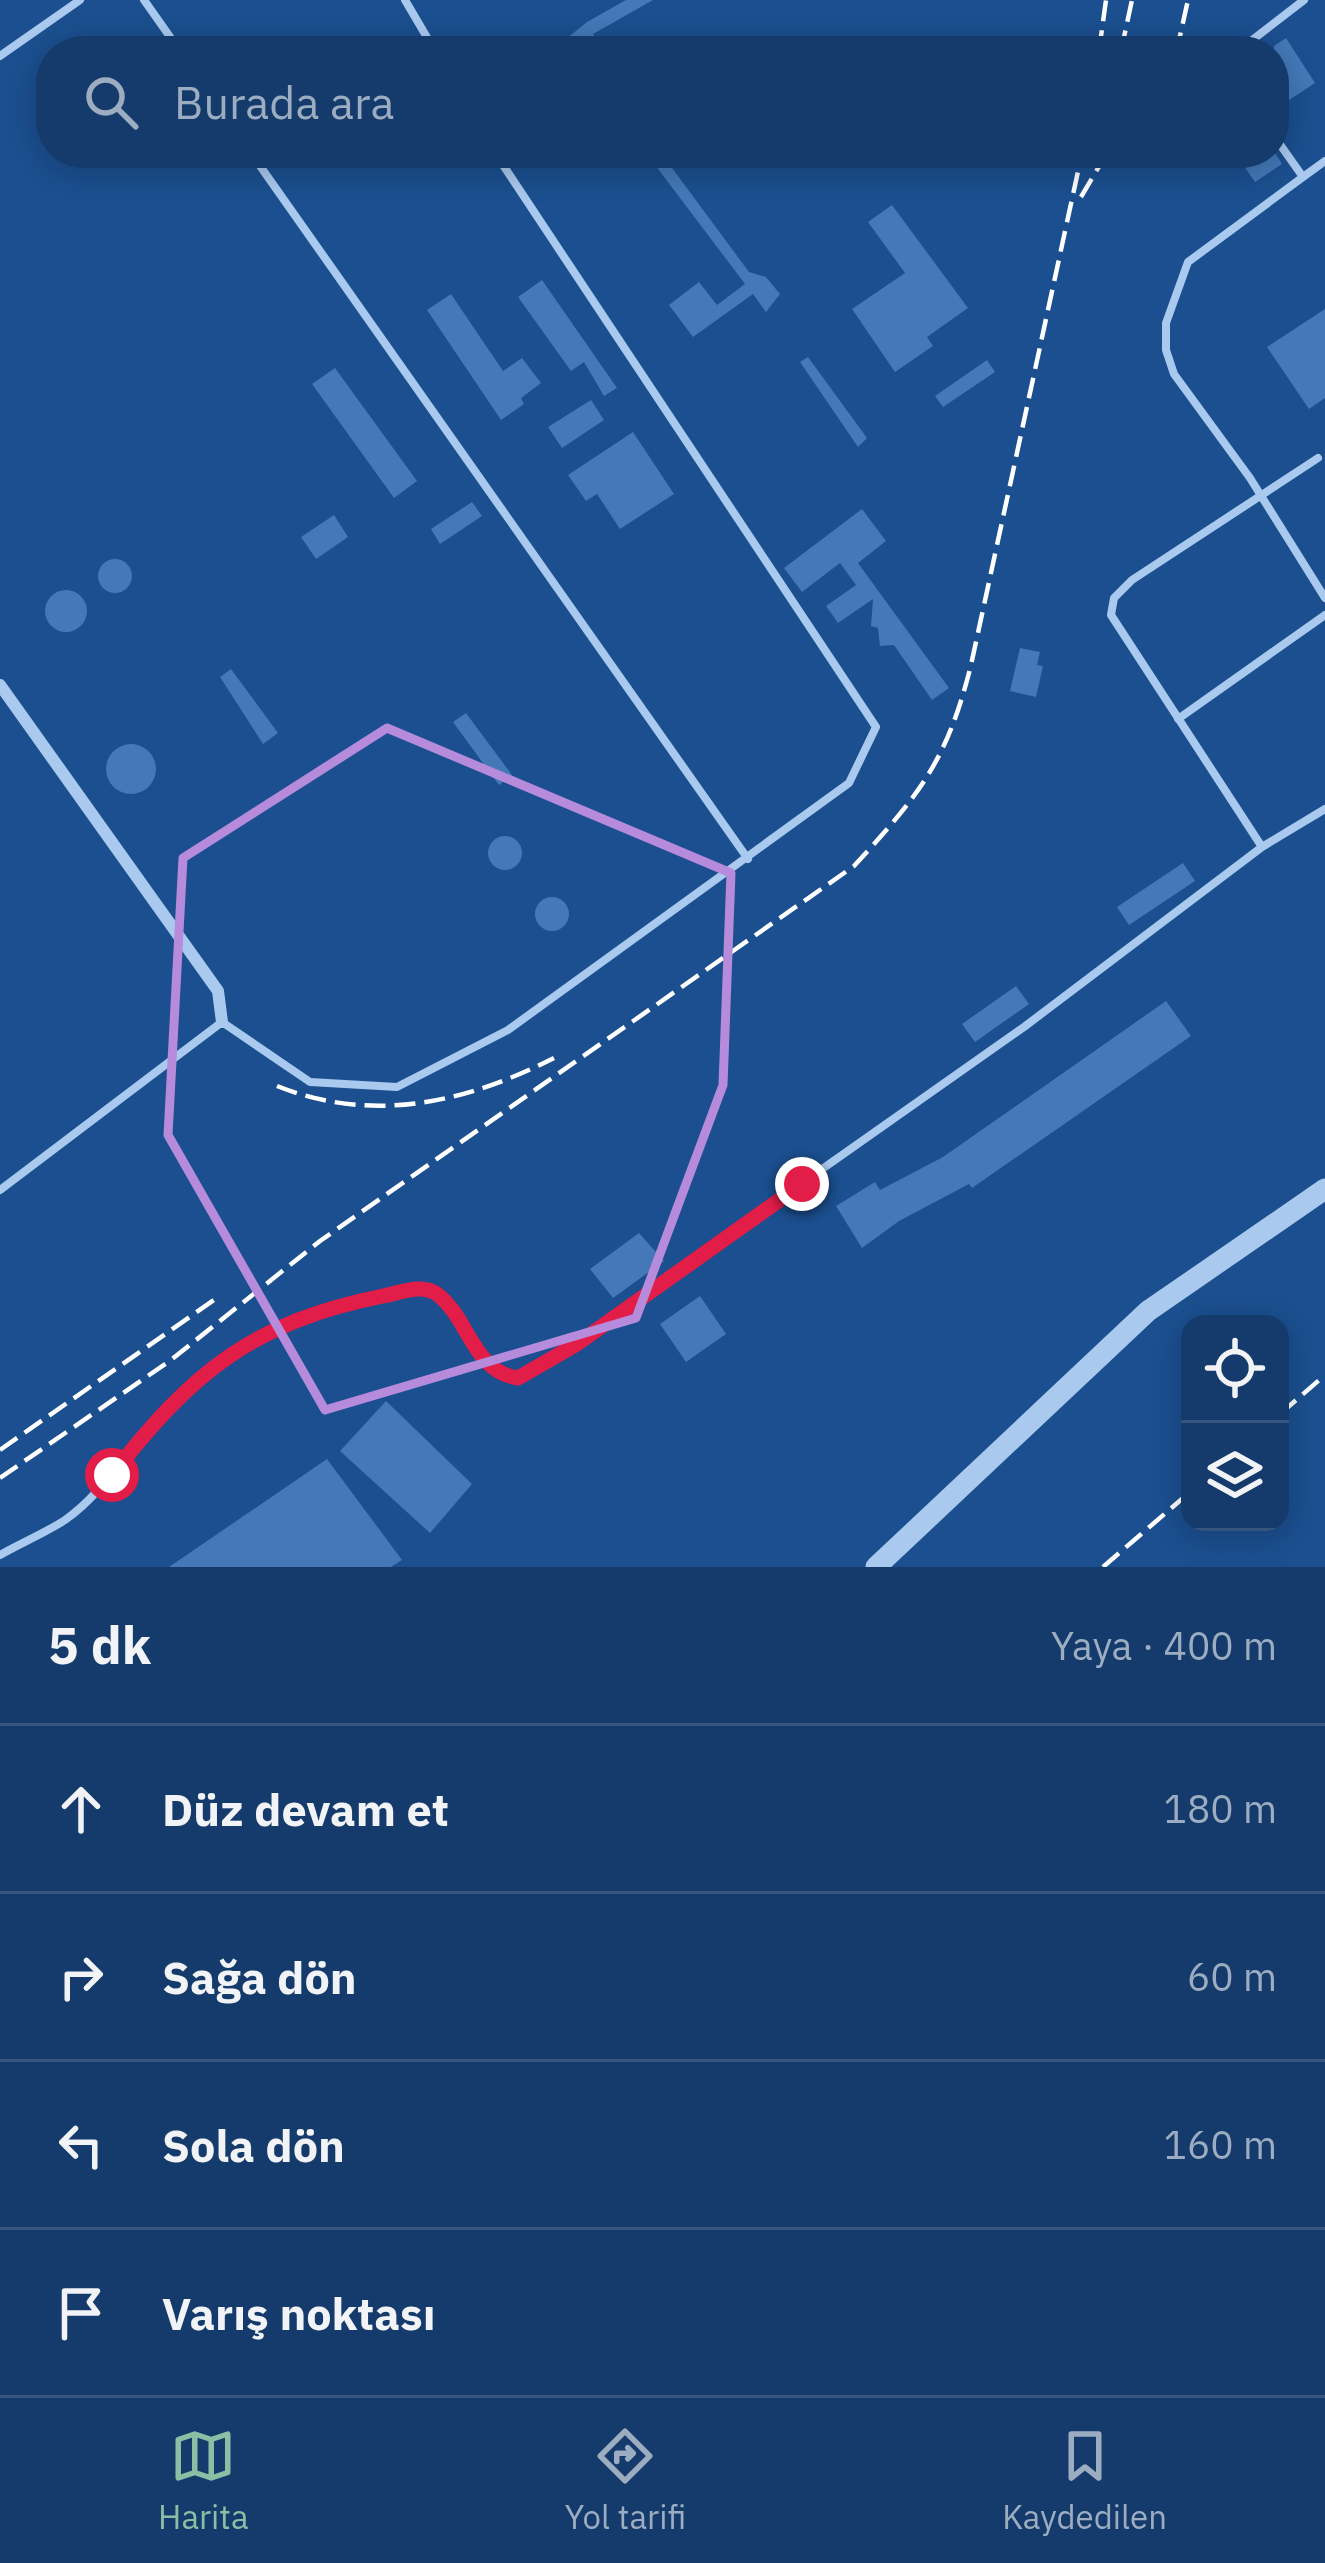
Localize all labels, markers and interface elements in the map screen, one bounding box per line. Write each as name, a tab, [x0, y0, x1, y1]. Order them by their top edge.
search box	[36, 36, 1289, 168]
icon: search	[78, 69, 144, 135]
text: Burada ara	[174, 73, 394, 131]
route end	[775, 1157, 829, 1211]
map controls	[1181, 1315, 1289, 1531]
button: locate	[1181, 1315, 1289, 1423]
button: layers	[1181, 1423, 1289, 1531]
route start	[85, 1448, 139, 1502]
text: 5 dk	[48, 1612, 151, 1678]
text: Yaya · 400 m	[1051, 1620, 1277, 1671]
icon: ahead	[48, 1776, 114, 1842]
text: Düz devam et	[162, 1780, 449, 1838]
text: 180 m	[1164, 1783, 1277, 1834]
icon: right	[48, 1944, 114, 2010]
text: Sağa dön	[162, 1948, 357, 2006]
text: 60 m	[1187, 1951, 1277, 2002]
icon: left	[48, 2112, 114, 2178]
text: Sola dön	[162, 2116, 345, 2174]
text: 160 m	[1164, 2119, 1277, 2170]
icon: arrive	[48, 2280, 114, 2346]
text: Varış noktası	[162, 2284, 436, 2342]
tab: Harita	[158, 2423, 249, 2538]
tab: Yol tarifi	[565, 2423, 686, 2538]
tab: Kaydedilen	[1002, 2423, 1167, 2538]

